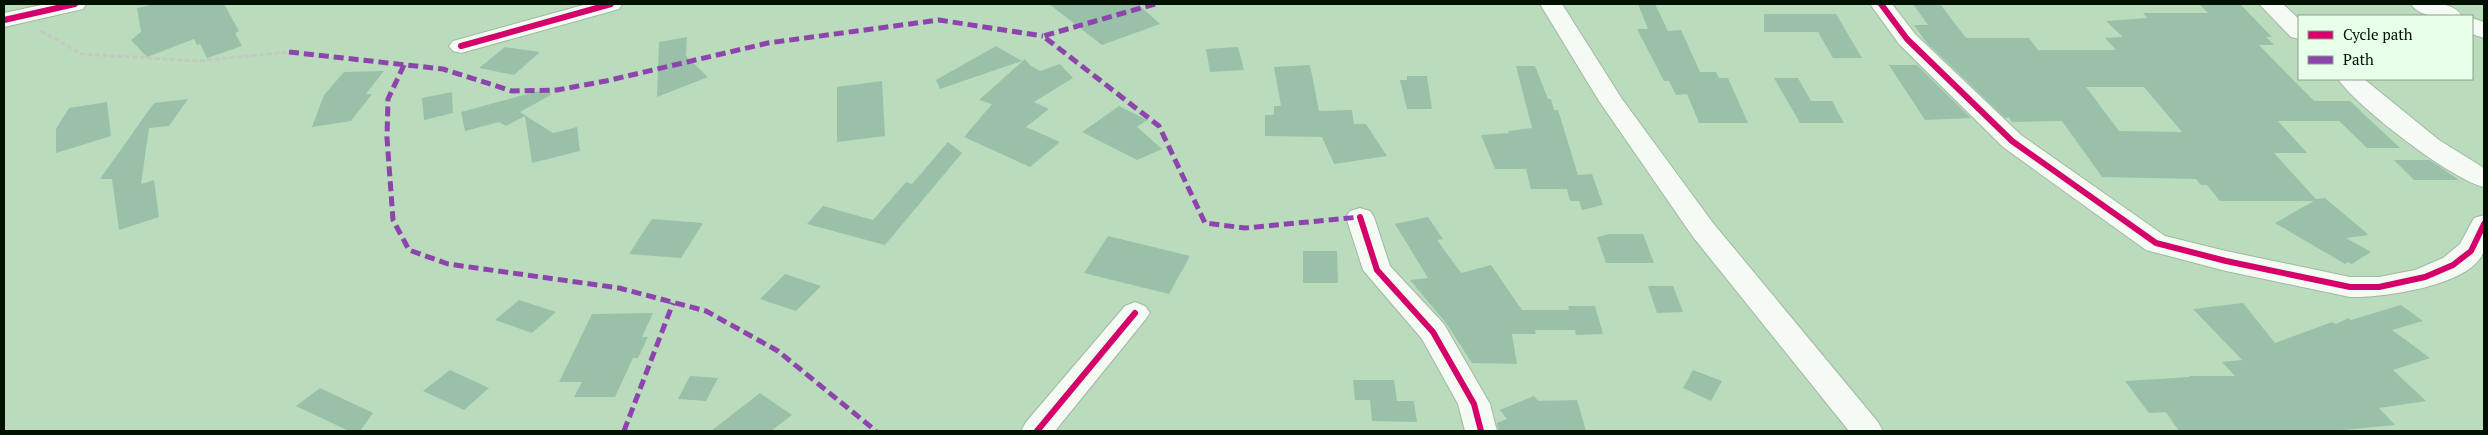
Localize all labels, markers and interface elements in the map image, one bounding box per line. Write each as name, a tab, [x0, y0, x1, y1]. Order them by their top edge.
legend	[2298, 15, 2473, 80]
text: Cycle path	[2343, 24, 2413, 44]
text: Path	[2343, 49, 2374, 69]

